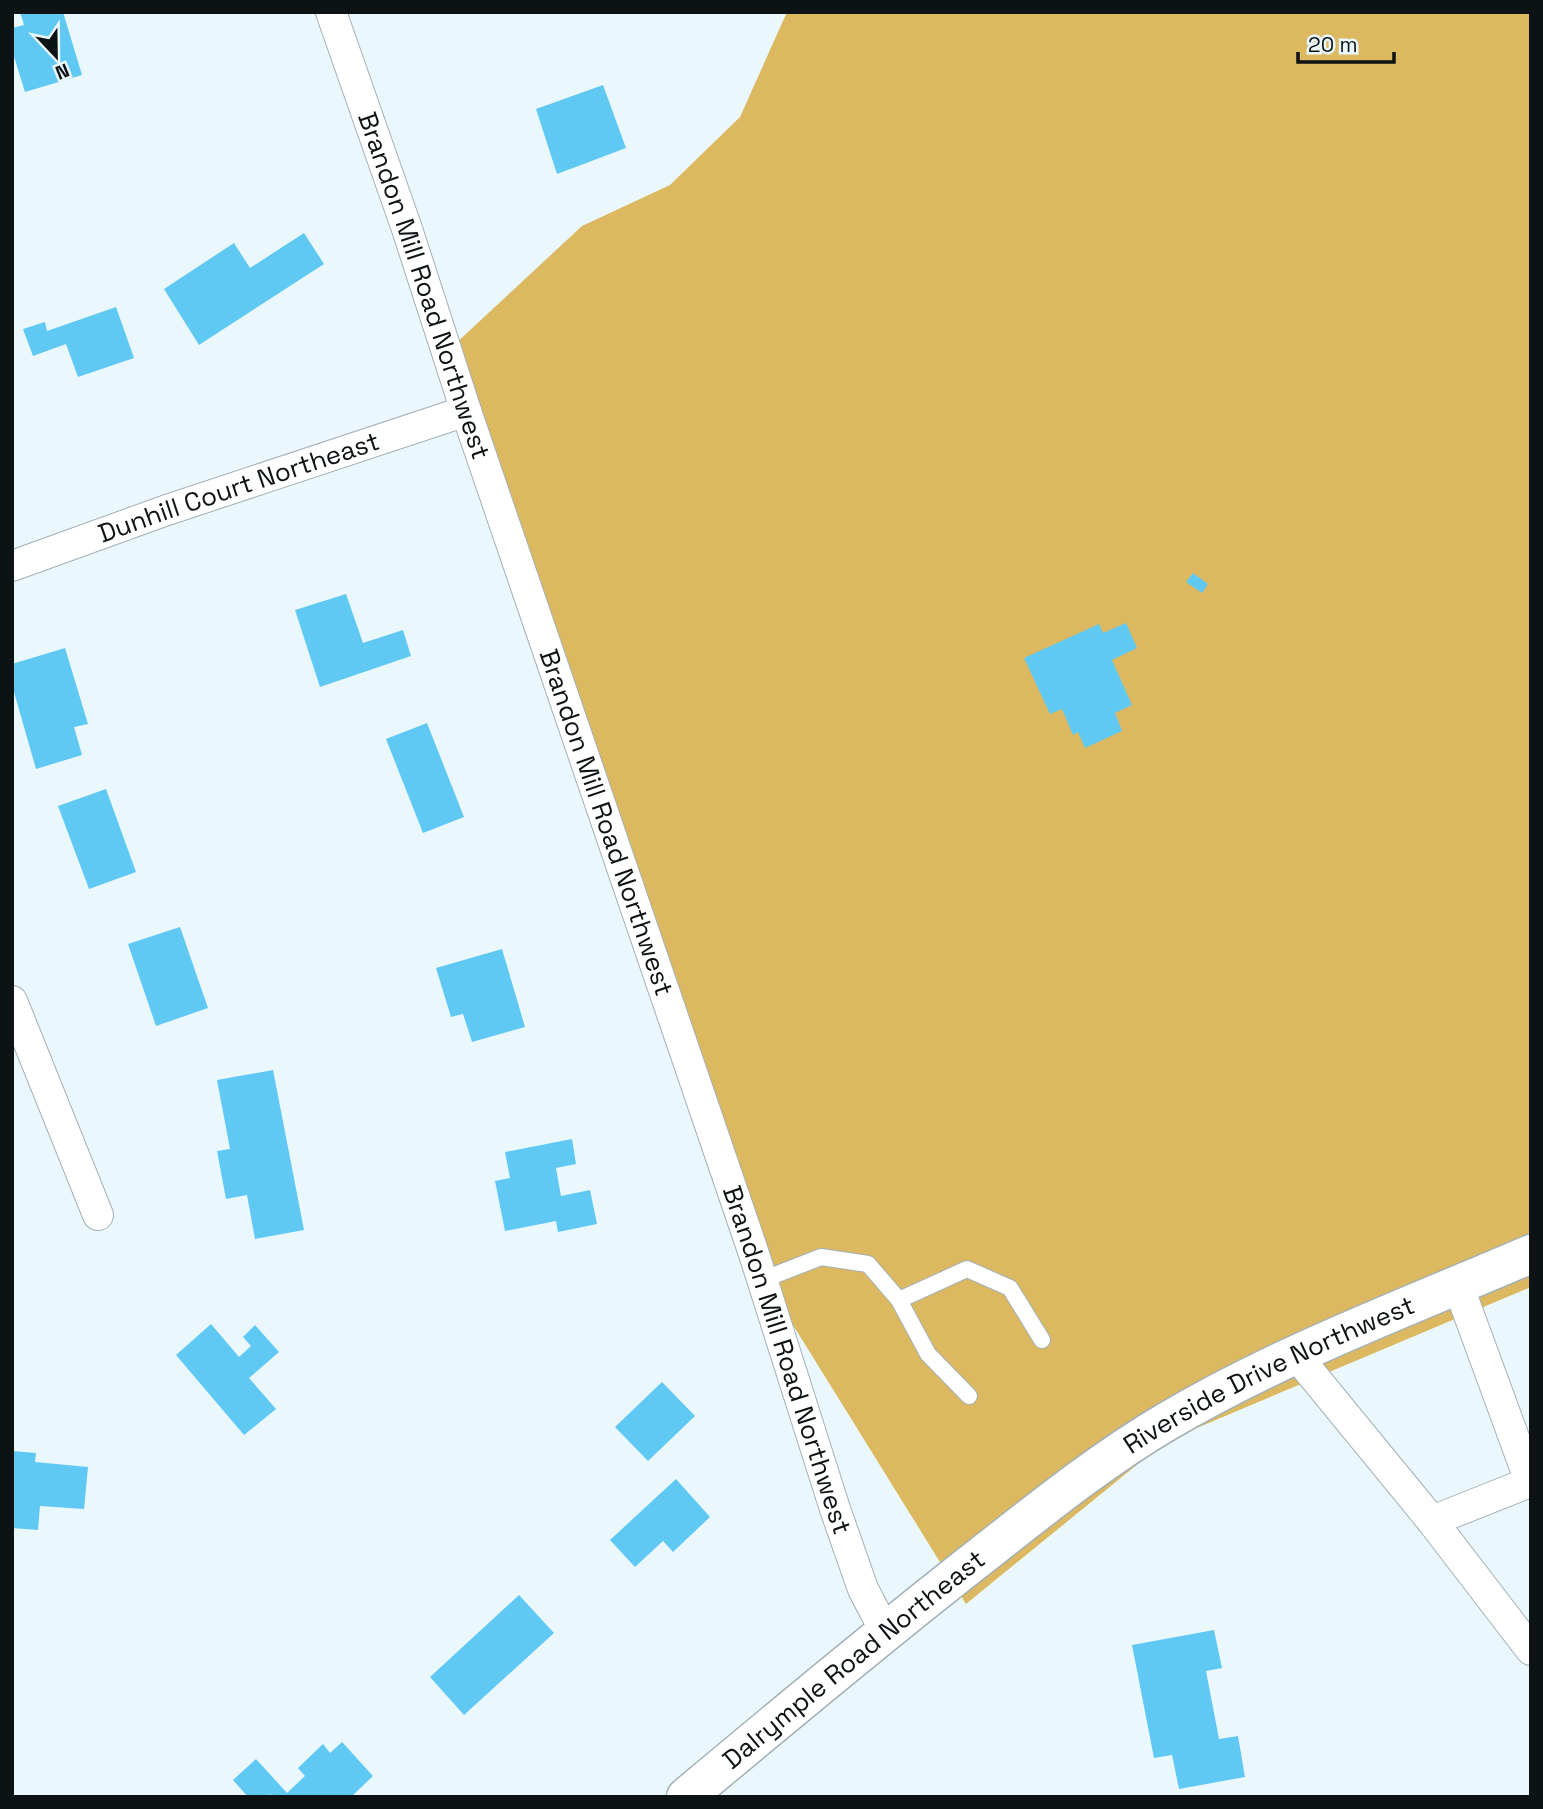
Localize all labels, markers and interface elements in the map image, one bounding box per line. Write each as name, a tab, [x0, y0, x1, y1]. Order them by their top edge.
north arrow	[21, 21, 91, 91]
scale bar	[1298, 21, 1394, 65]
text: 20 m	[1308, 31, 1358, 58]
text: N	[52, 57, 73, 85]
street label: Brandon Mill Road Northwest	[350, 107, 498, 464]
street label: Dunhill Court Northeast	[93, 424, 384, 551]
street label: Brandon Mill Road Northwest	[532, 645, 681, 1000]
street label: Brandon Mill Road Northwest	[715, 1181, 859, 1539]
street label: Riverside Drive Northwest	[1117, 1288, 1420, 1461]
street label: Dalrymple Road Northeast	[715, 1542, 992, 1776]

